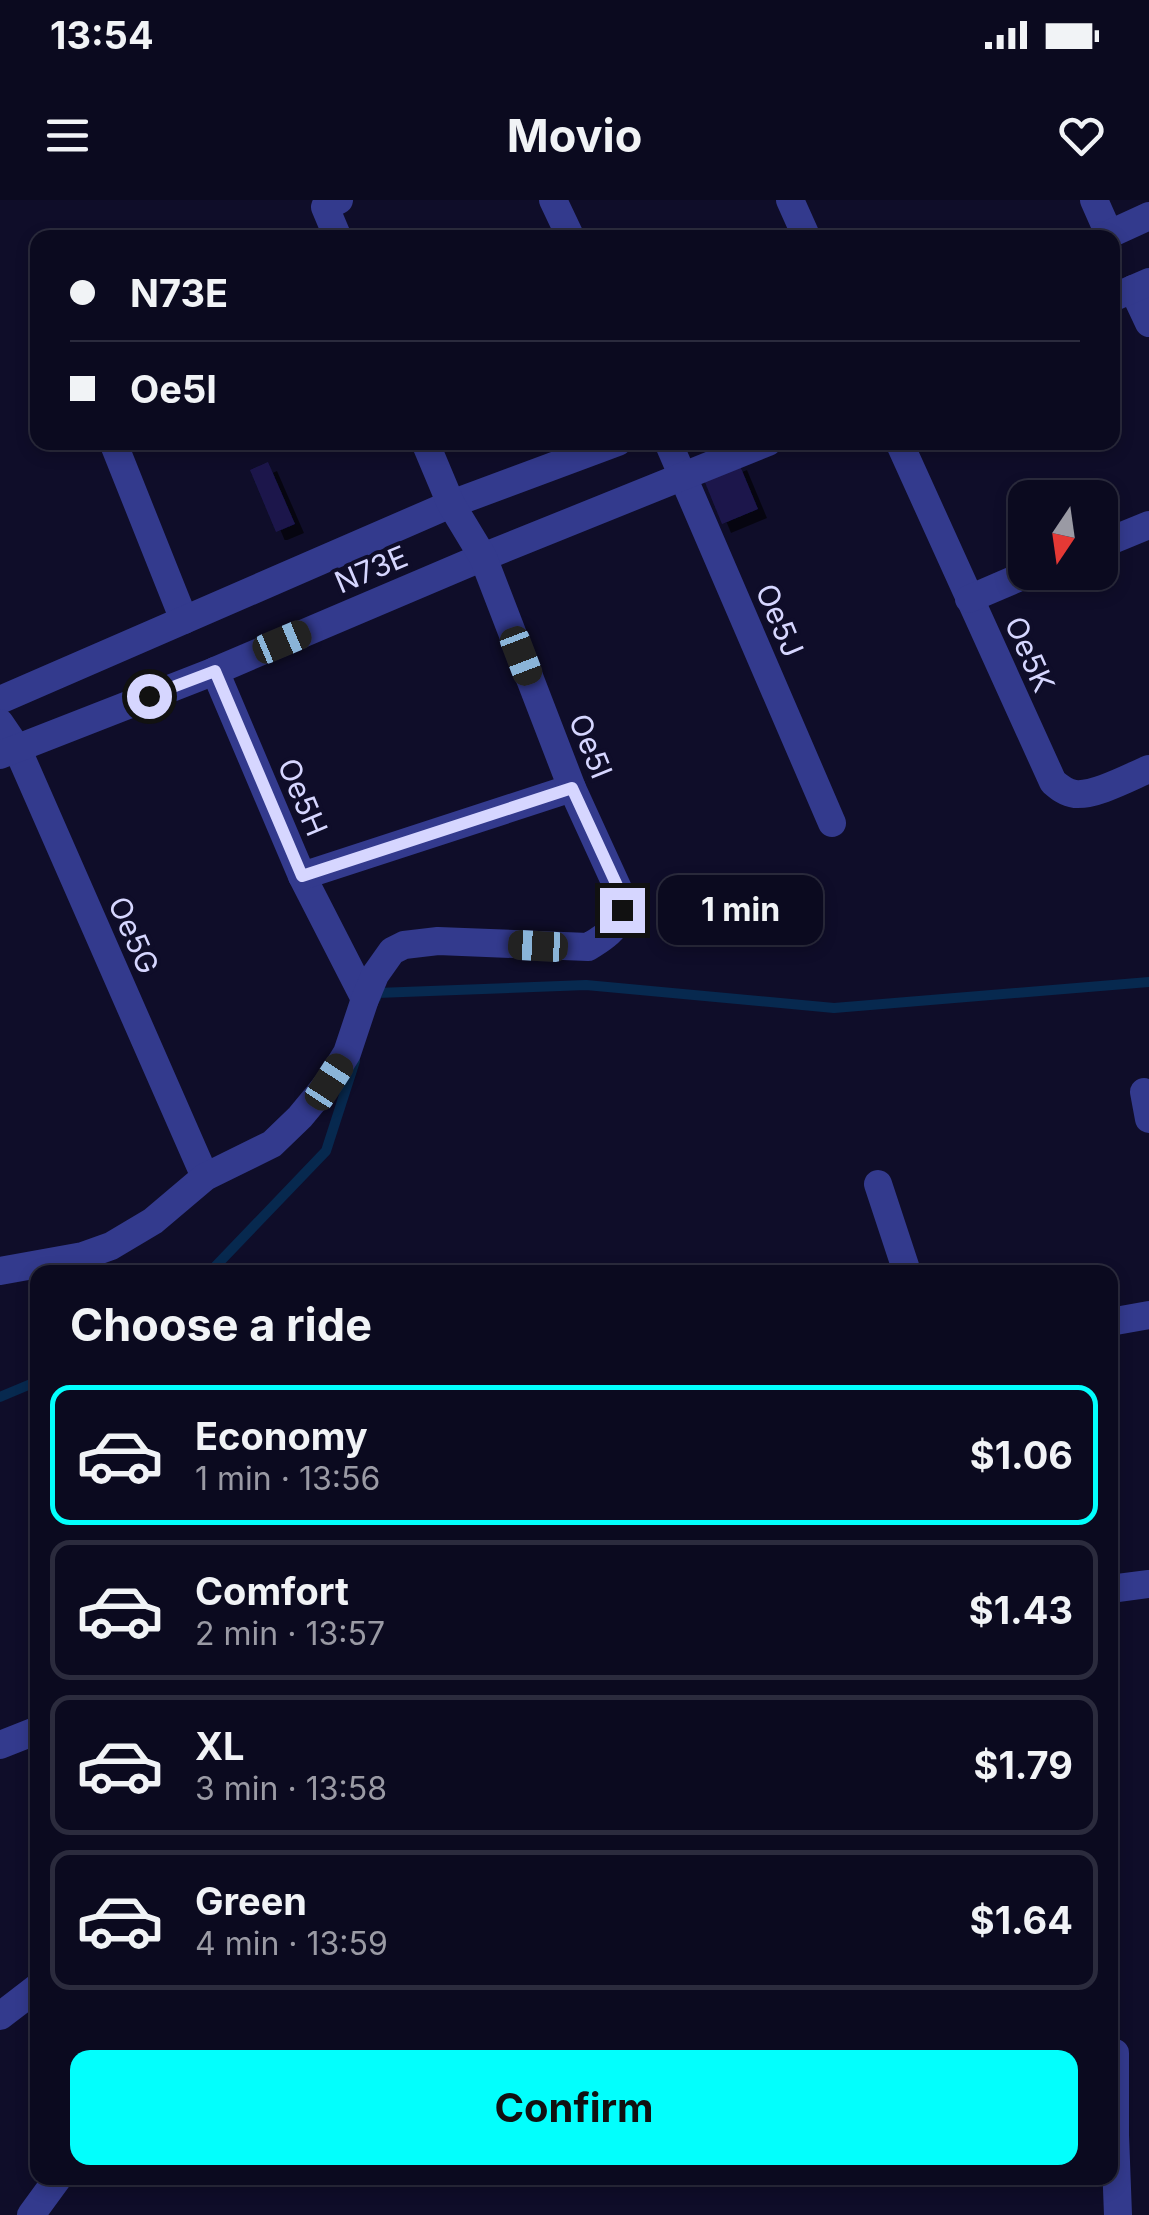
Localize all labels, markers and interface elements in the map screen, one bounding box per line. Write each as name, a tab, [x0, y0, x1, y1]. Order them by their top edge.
text: 13:54	[50, 12, 154, 58]
icon: menu	[40, 108, 95, 163]
text: Movio	[507, 108, 642, 163]
icon: heart	[1054, 108, 1109, 163]
text: N73E	[130, 270, 228, 316]
text: Oe5I	[130, 366, 217, 412]
north arrow	[1008, 480, 1118, 590]
map controls	[1008, 480, 1118, 590]
street label: N73E	[329, 538, 413, 600]
street label: Oe5J	[749, 578, 811, 662]
street label: Oe5K	[998, 611, 1062, 697]
car	[249, 616, 315, 668]
car	[496, 623, 546, 689]
route start	[127, 674, 172, 719]
street label: Oe5I	[562, 708, 620, 784]
street label: Oe5H	[271, 753, 335, 841]
callout: 1 min	[657, 875, 822, 945]
route end	[600, 888, 645, 933]
text: 1 min	[701, 890, 780, 929]
street label: Oe5G	[101, 891, 167, 979]
car	[507, 929, 569, 963]
car	[300, 1049, 358, 1115]
text: Choose a ride	[70, 1297, 372, 1352]
icon: car	[75, 1410, 165, 1500]
text: Economy	[195, 1413, 368, 1459]
text: $1.06	[970, 1432, 1073, 1478]
text: 1 min · 13:56	[195, 1459, 380, 1498]
icon: car	[75, 1565, 165, 1655]
text: Comfort	[195, 1568, 349, 1614]
text: $1.43	[969, 1587, 1073, 1633]
text: 2 min · 13:57	[195, 1614, 385, 1653]
icon: car	[75, 1720, 165, 1810]
text: XL	[195, 1723, 245, 1769]
text: $1.79	[974, 1742, 1073, 1788]
text: 3 min · 13:58	[195, 1769, 387, 1808]
icon: car	[75, 1875, 165, 1965]
text: Green	[195, 1878, 307, 1924]
text: $1.64	[970, 1897, 1073, 1943]
text: 4 min · 13:59	[195, 1924, 388, 1963]
button: Confirm	[70, 2050, 1078, 2165]

